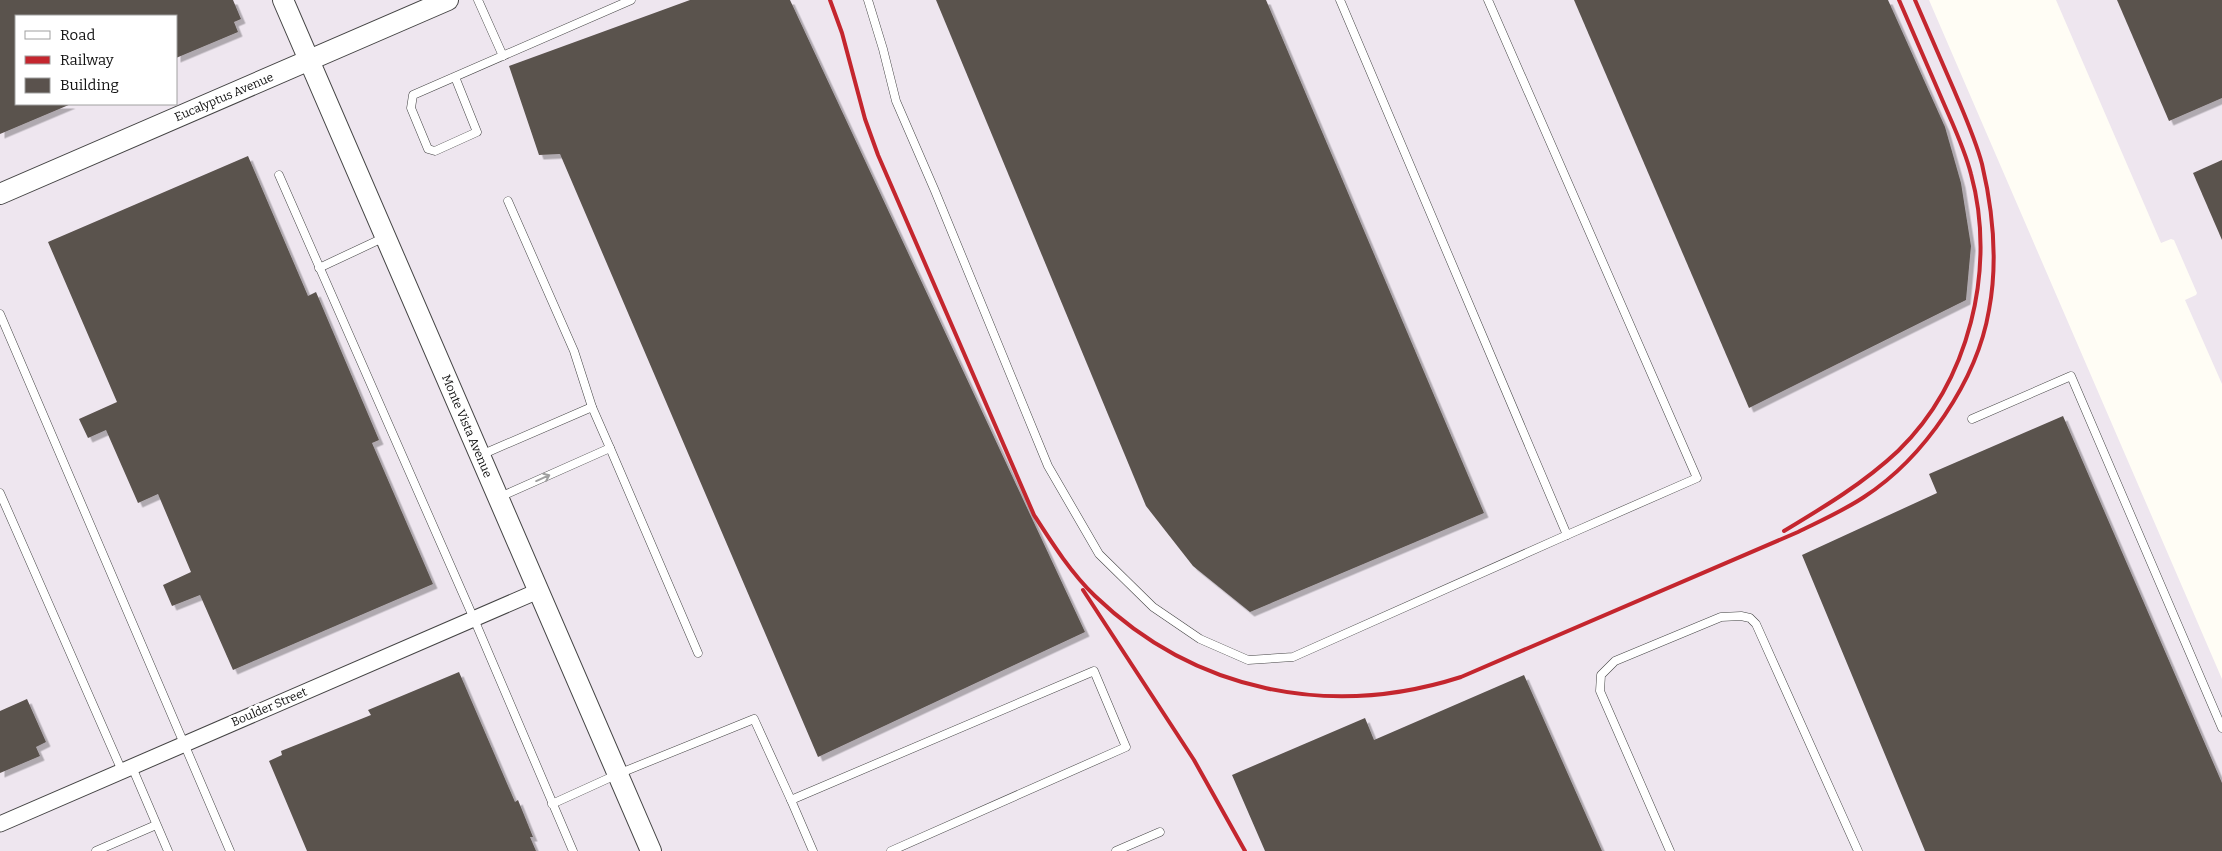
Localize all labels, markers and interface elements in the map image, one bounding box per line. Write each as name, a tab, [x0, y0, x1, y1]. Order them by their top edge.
legend	[15, 15, 178, 105]
text: Road	[60, 26, 95, 44]
text: Railway	[60, 51, 114, 69]
street label: Eucalyptus Avenue	[172, 70, 276, 124]
text: Building	[60, 76, 119, 94]
street label: Monte Vista Avenue	[439, 372, 495, 480]
one-way arrow	[535, 473, 550, 482]
street label: Boulder Street	[229, 685, 309, 729]

